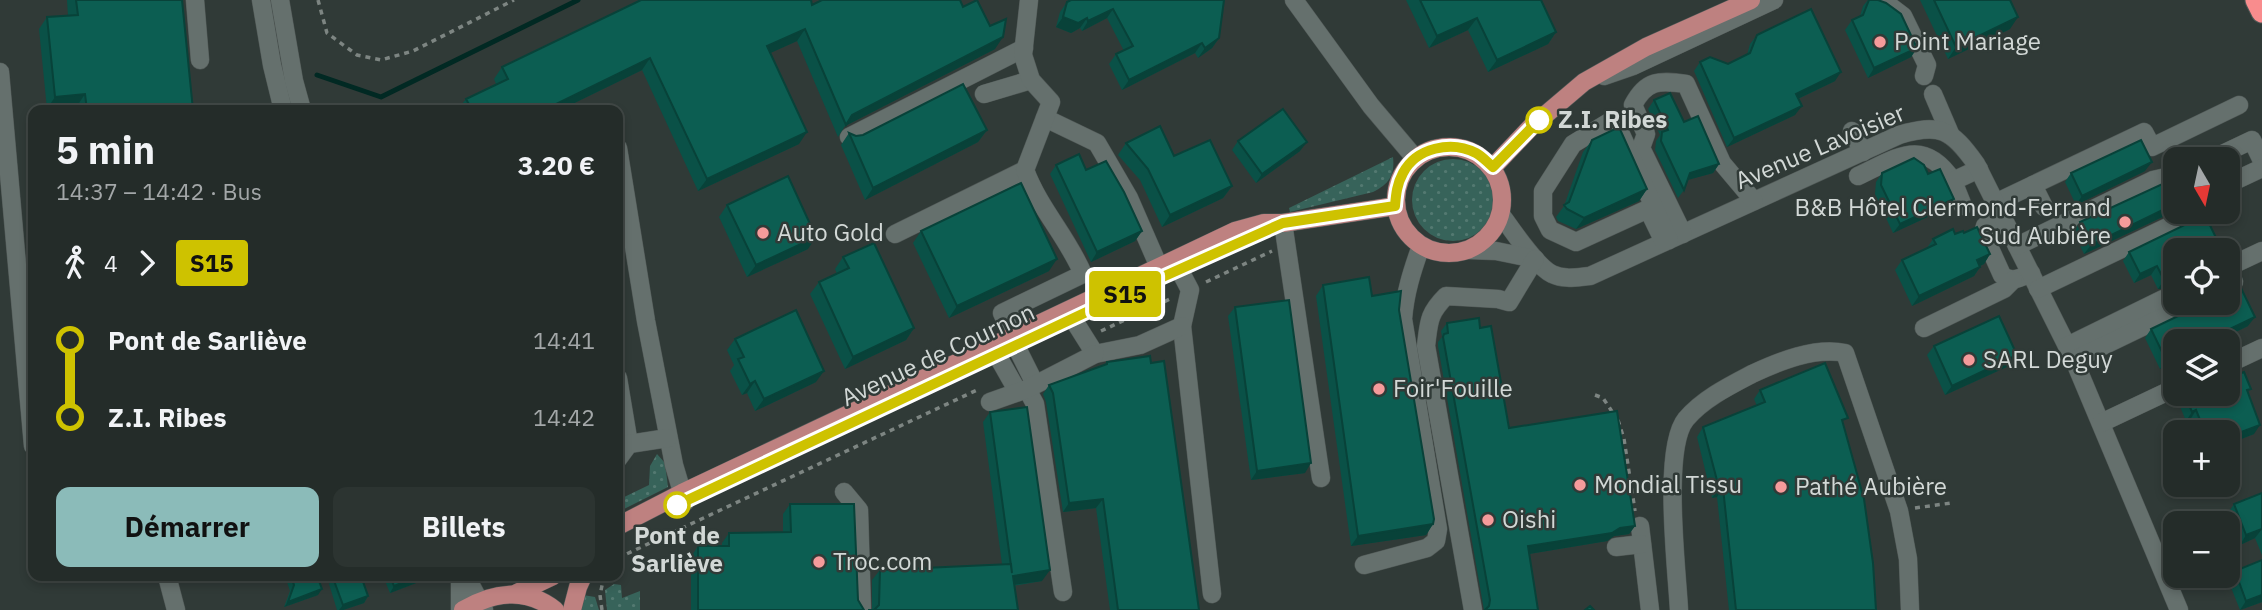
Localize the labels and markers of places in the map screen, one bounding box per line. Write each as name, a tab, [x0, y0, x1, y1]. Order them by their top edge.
place label: Point Mariage	[1894, 25, 2041, 57]
marker: Point Mariage	[1872, 34, 1888, 50]
place label: Z.I. Ribes	[1558, 103, 1667, 135]
marker: Z.I. Ribes	[1526, 107, 1552, 133]
place label: B&B Hôtel Clermond-Ferrand Sud Aubière	[1794, 191, 2111, 251]
marker: B&B Hôtel Clermond-Ferrand Sud Aubière	[2117, 214, 2133, 230]
place label: Auto Gold	[777, 216, 884, 248]
marker: Auto Gold	[755, 225, 771, 241]
place label: SARL Deguy	[1983, 343, 2113, 375]
marker: SARL Deguy	[1961, 352, 1977, 368]
place label: Foir'Fouille	[1393, 372, 1513, 404]
marker: Foir'Fouille	[1371, 381, 1387, 397]
place label: Mondial Tissu	[1594, 468, 1742, 500]
place label: Pathé Aubière	[1795, 470, 1947, 502]
marker: Mondial Tissu	[1572, 477, 1588, 493]
marker: Pathé Aubière	[1773, 479, 1789, 495]
marker: Pont de Sarliève	[664, 492, 690, 518]
place label: Oishi	[1502, 503, 1556, 535]
marker: Oishi	[1480, 512, 1496, 528]
place label: Pont de Sarliève	[631, 519, 723, 579]
place label: Troc.com	[833, 545, 932, 577]
marker: Troc.com	[811, 554, 827, 570]

